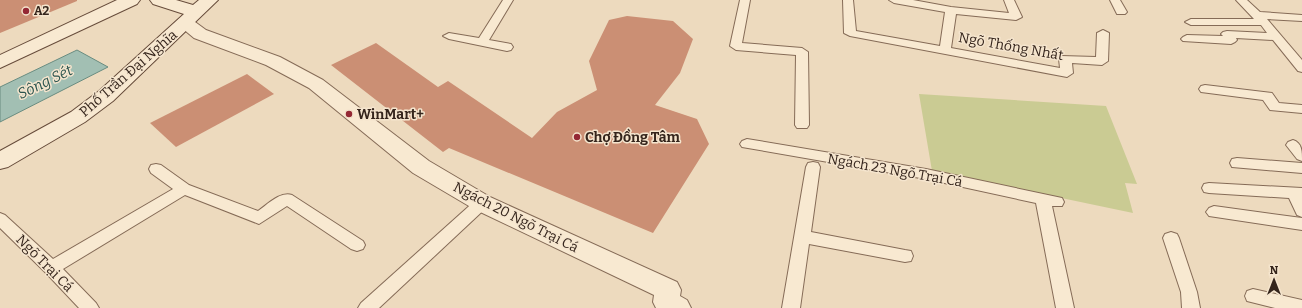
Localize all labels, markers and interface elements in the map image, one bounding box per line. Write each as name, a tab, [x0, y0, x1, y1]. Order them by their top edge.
place label: A2	[34, 4, 50, 18]
marker: A2	[21, 6, 31, 16]
street label: Phố Trần Đại Nghĩa	[75, 25, 181, 120]
street label: Ngõ Thống Nhất	[957, 28, 1065, 64]
water label: Sông Sét	[15, 61, 76, 103]
place label: WinMart+	[357, 106, 424, 123]
marker: WinMart+	[344, 109, 354, 119]
place label: Chợ Đồng Tâm	[585, 128, 681, 146]
marker: Chợ Đồng Tâm	[572, 132, 582, 142]
street label: Ngách 23 Ngõ Trại Cá	[826, 150, 964, 191]
street label: Ngách 20 Ngõ Trại Cá	[450, 179, 581, 256]
street label: Ngõ Trại Cá	[12, 231, 77, 296]
north arrow	[1254, 260, 1294, 300]
text: N	[1270, 264, 1279, 277]

